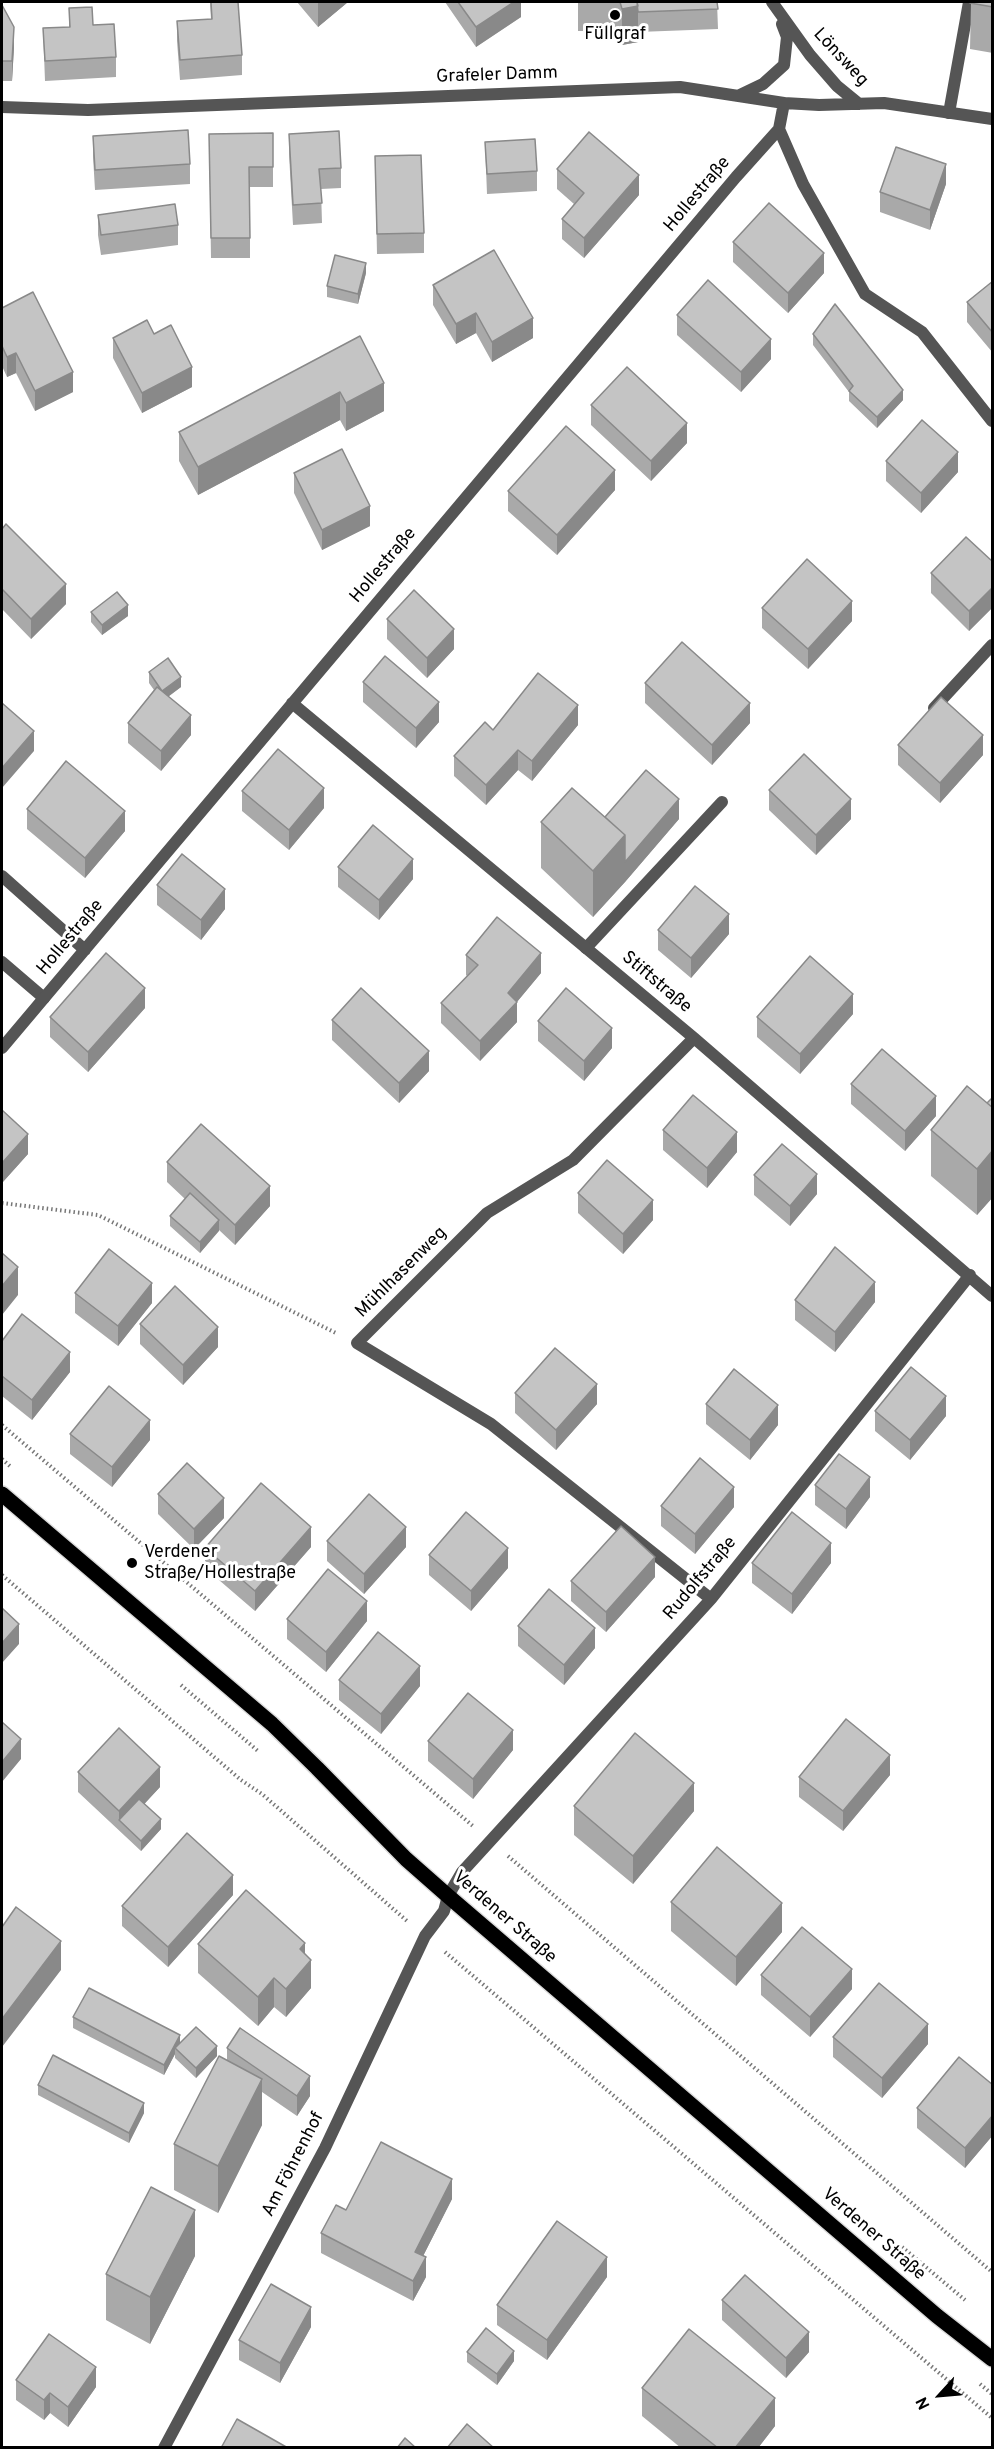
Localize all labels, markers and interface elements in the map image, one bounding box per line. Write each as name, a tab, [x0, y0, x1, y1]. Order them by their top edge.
marker: Füllgraf	[608, 8, 622, 22]
place label: Füllgraf	[584, 24, 646, 46]
street label: Lönsweg	[808, 24, 872, 92]
street label: Grafeler Damm	[436, 63, 558, 89]
street label: Hollestraße	[660, 153, 736, 237]
street label: Hollestraße	[346, 524, 422, 608]
street label: Hollestraße	[33, 896, 109, 980]
street label: Stiftstraße	[617, 948, 695, 1018]
street label: Mühlhasenweg	[352, 1223, 452, 1323]
street label: Rudolfstraße	[660, 1533, 742, 1625]
place label: Verdener Straße/Hollestraße	[144, 1542, 296, 1584]
marker: Verdener Straße/Hollestraße	[125, 1556, 139, 1570]
street label: Verdener Straße	[448, 1867, 560, 1969]
street label: Am Föhrenhof	[258, 2109, 330, 2221]
street label: Verdener Straße	[817, 2184, 929, 2286]
north arrow	[910, 2365, 970, 2425]
text: N	[912, 2393, 935, 2412]

